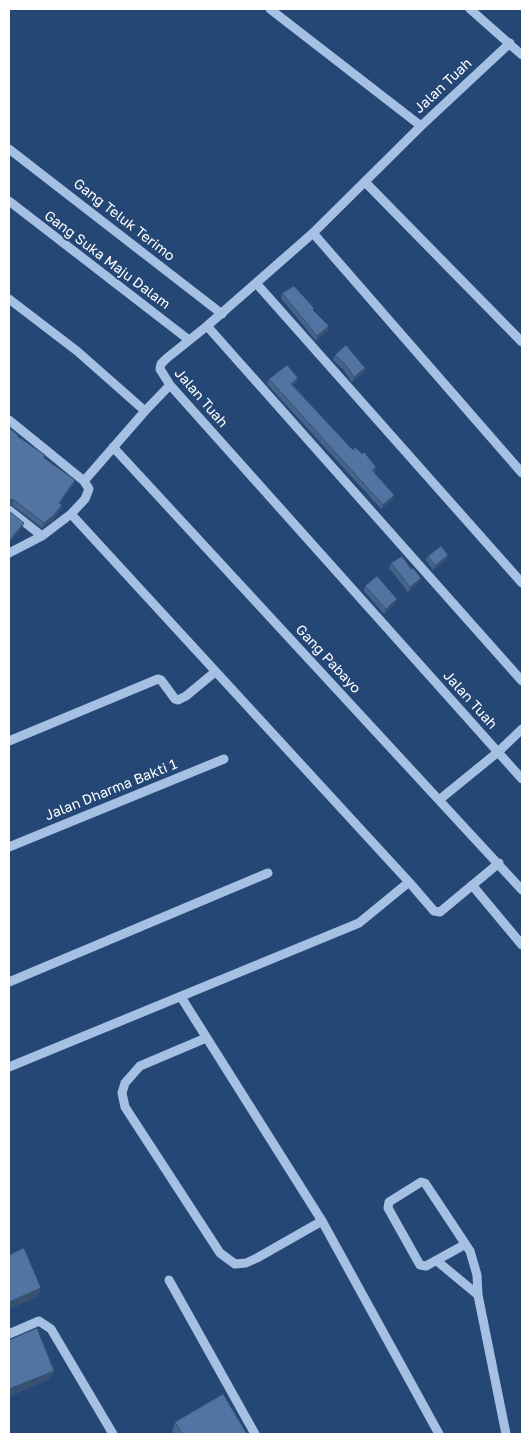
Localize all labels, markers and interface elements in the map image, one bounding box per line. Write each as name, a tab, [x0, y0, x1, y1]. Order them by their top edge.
street label: Jalan Tuah	[411, 55, 475, 117]
street label: Gang Teluk Terimo	[70, 175, 178, 265]
street label: Gang Suka Maju Dalam	[41, 207, 173, 313]
street label: Jalan Tuah	[171, 365, 231, 431]
street label: Gang Pabayo	[292, 621, 364, 697]
street label: Jalan Tuah	[439, 667, 501, 733]
street label: Jalan Dharma Bakti 1	[43, 756, 179, 824]

